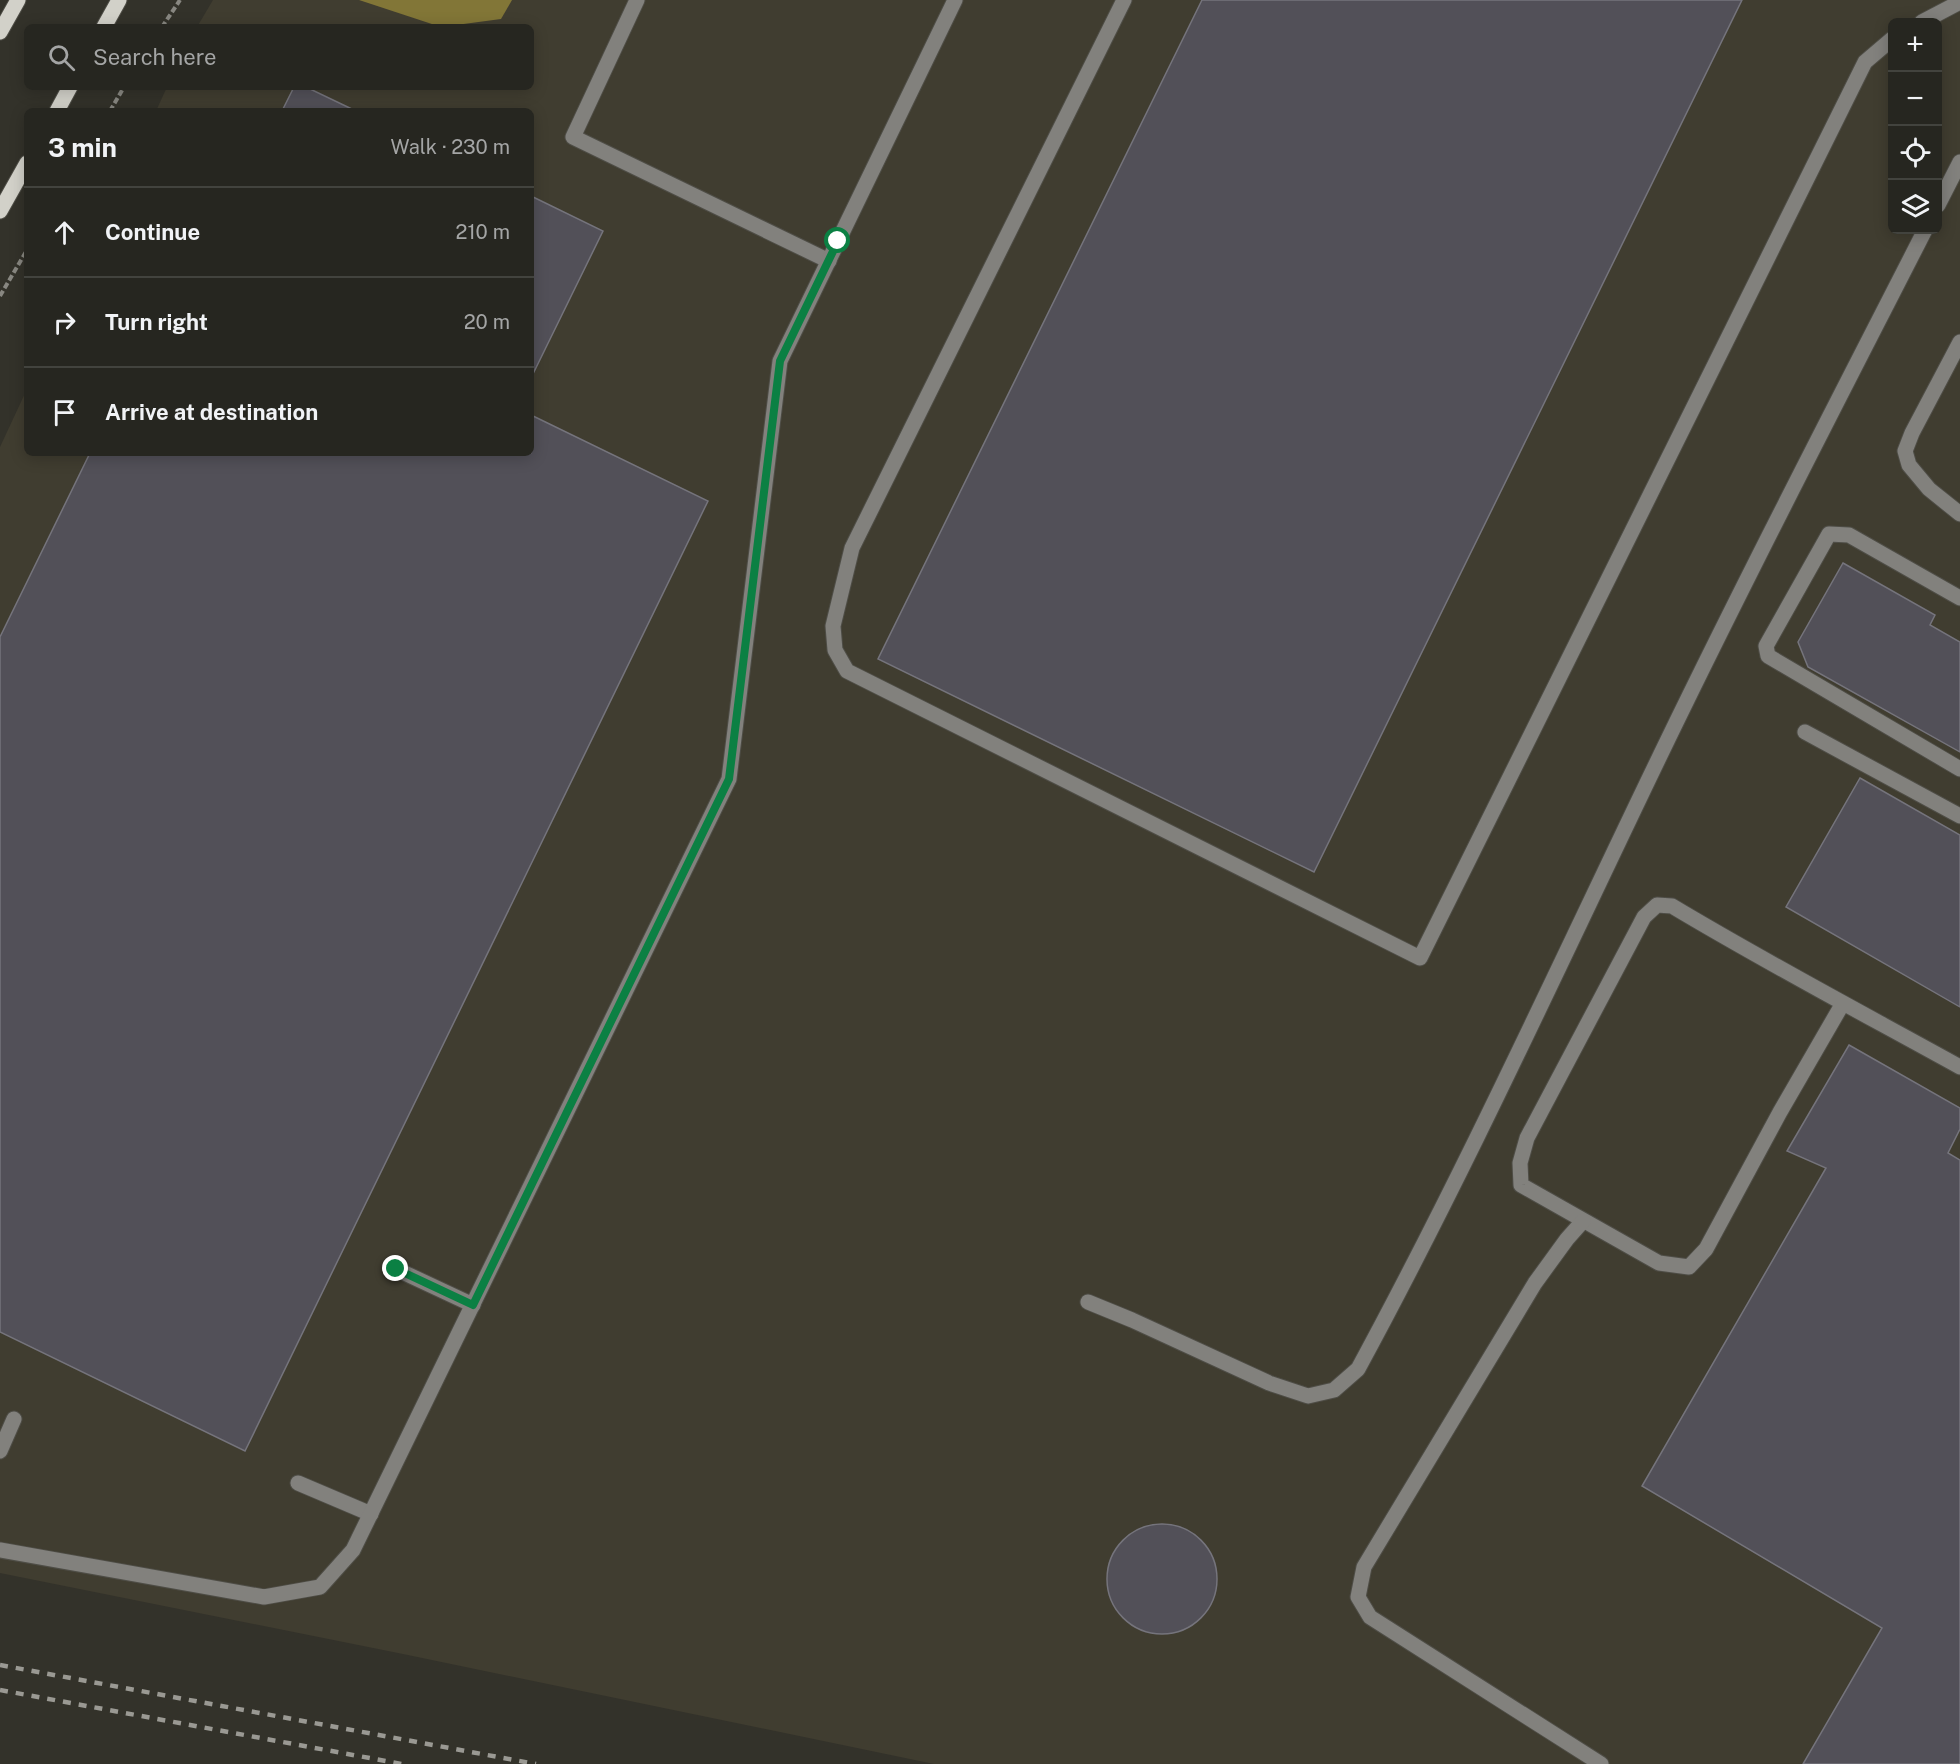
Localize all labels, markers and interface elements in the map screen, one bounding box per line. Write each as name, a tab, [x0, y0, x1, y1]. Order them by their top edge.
map controls	[1888, 18, 1942, 234]
button: +	[1888, 18, 1942, 72]
search box	[24, 24, 534, 90]
icon: search	[45, 41, 78, 74]
text: Search here	[93, 44, 217, 70]
button: −	[1888, 72, 1942, 126]
button: locate	[1888, 126, 1942, 180]
text: 3 min	[48, 132, 117, 163]
text: Walk · 230 m	[391, 135, 510, 159]
button: layers	[1888, 180, 1942, 234]
icon: ahead	[48, 216, 81, 249]
text: Continue	[105, 219, 200, 245]
text: 210 m	[456, 220, 510, 244]
route start	[824, 227, 850, 253]
icon: right	[48, 306, 81, 339]
text: Turn right	[105, 309, 208, 335]
text: 20 m	[464, 310, 510, 334]
icon: arrive	[48, 396, 81, 429]
text: Arrive at destination	[105, 399, 318, 425]
route end	[382, 1255, 408, 1281]

